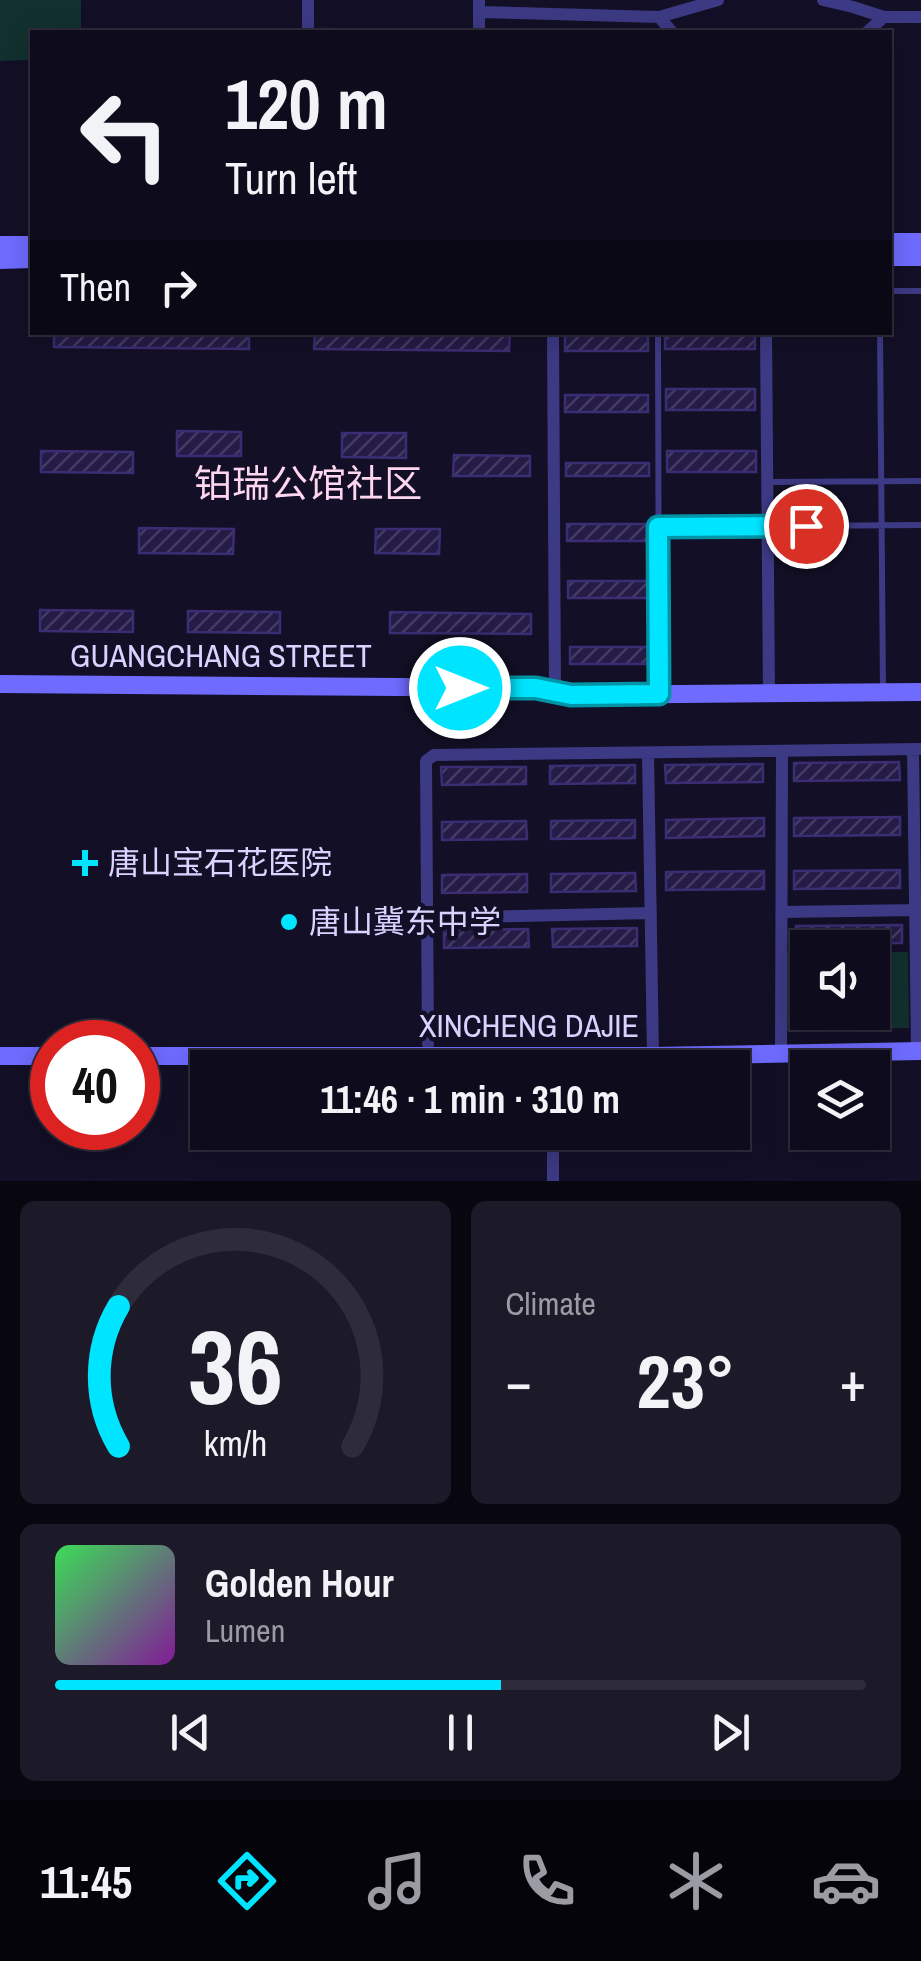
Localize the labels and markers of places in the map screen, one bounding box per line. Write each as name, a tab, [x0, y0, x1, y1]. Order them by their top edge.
pin	[764, 484, 849, 569]
place label: 唐山宝石花医院	[108, 841, 332, 884]
marker: 唐山宝石花医院	[72, 850, 98, 876]
place label: 唐山冀东中学	[309, 900, 501, 943]
marker: 唐山冀东中学	[278, 911, 300, 933]

